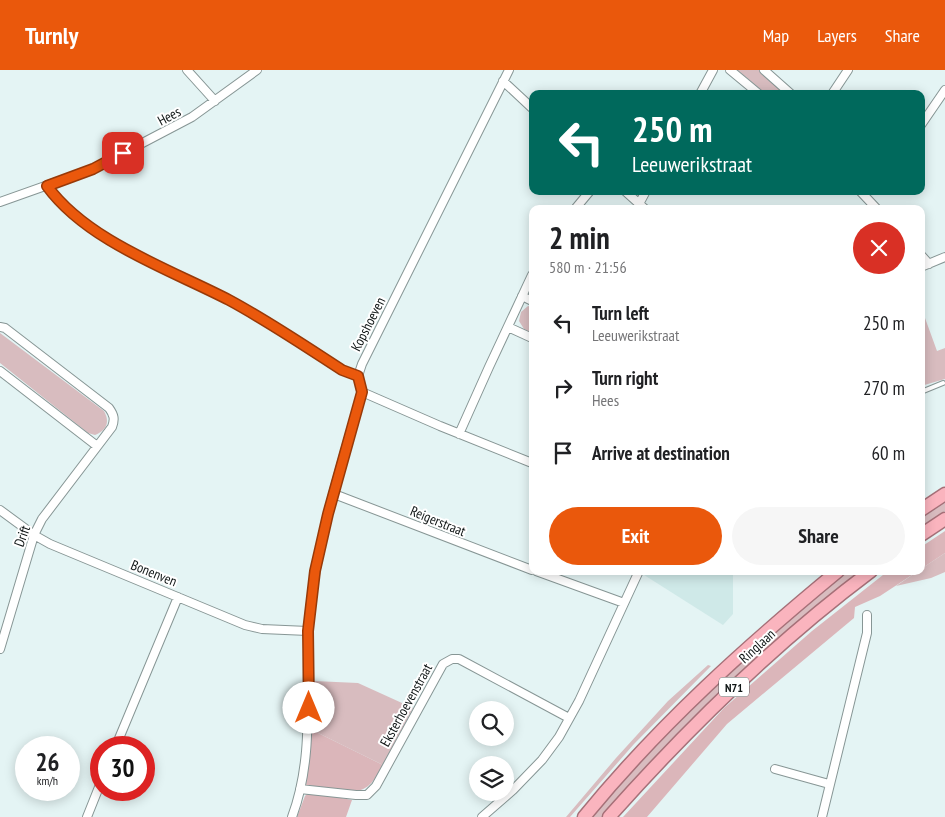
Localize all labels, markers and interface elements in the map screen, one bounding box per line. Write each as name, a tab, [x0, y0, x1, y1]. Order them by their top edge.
text: Turnly	[25, 20, 78, 51]
text: Map	[763, 24, 789, 47]
text: Layers	[817, 24, 857, 47]
text: Share	[885, 24, 920, 47]
street label: Hees	[154, 102, 184, 130]
text: 250 m	[632, 106, 713, 152]
icon: left	[549, 110, 614, 175]
pin	[102, 132, 144, 174]
icon: arrive	[109, 139, 137, 167]
text: Leeuwerikstraat	[632, 150, 752, 178]
text: 2 min	[549, 218, 610, 257]
button: close	[853, 222, 905, 274]
text: 580 m · 21:56	[549, 257, 627, 277]
street label: Kopshoeven	[347, 294, 389, 354]
text: Turn left	[592, 301, 649, 325]
icon: left	[549, 309, 577, 337]
text: 250 m	[863, 311, 905, 335]
text: Leeuwerikstraat	[592, 325, 679, 345]
text: Turn right	[592, 366, 658, 390]
icon: right	[549, 374, 577, 402]
text: 270 m	[863, 376, 905, 400]
text: Hees	[592, 390, 619, 410]
icon: arrive	[549, 439, 577, 467]
text: Arrive at destination	[592, 441, 730, 465]
text: 60 m	[872, 441, 905, 465]
street label: Reigerstraat	[408, 502, 468, 540]
button: Exit	[549, 507, 722, 565]
button: Share	[732, 507, 905, 565]
street label: Drift	[10, 523, 34, 549]
street label: Bonenven	[128, 556, 180, 590]
street label: Ringlaan	[735, 625, 779, 667]
street label: Eksterhoevenstraat	[376, 660, 436, 750]
road number: N71	[719, 678, 749, 696]
position arrow	[282, 681, 334, 733]
map controls	[469, 701, 514, 801]
button: search	[469, 701, 514, 746]
speed limit sign: 30	[90, 736, 155, 801]
text: 26	[36, 746, 59, 778]
button: layers	[469, 756, 514, 801]
text: km/h	[37, 773, 58, 788]

